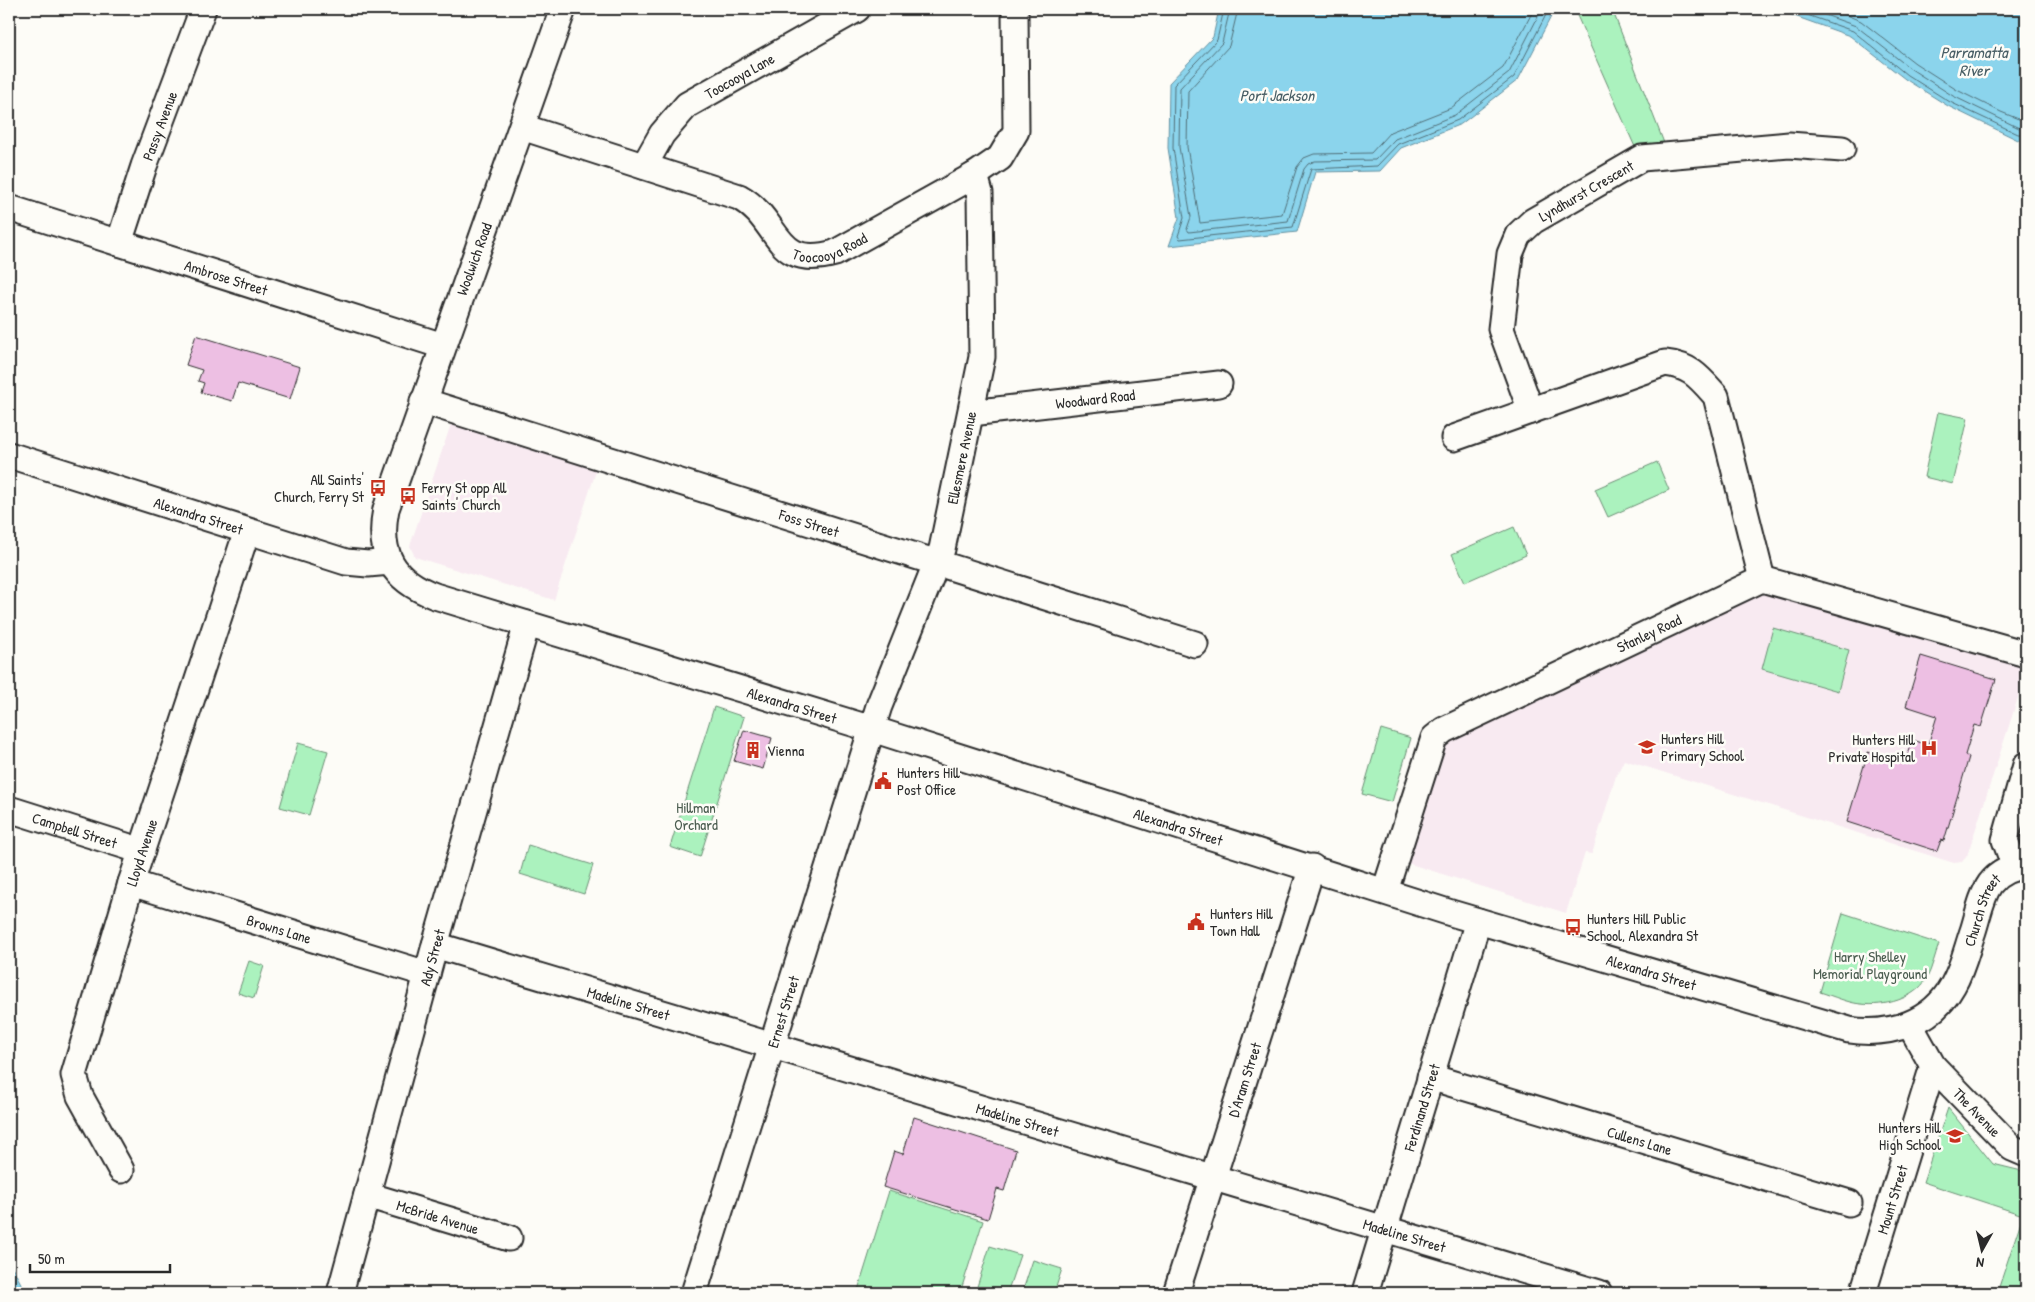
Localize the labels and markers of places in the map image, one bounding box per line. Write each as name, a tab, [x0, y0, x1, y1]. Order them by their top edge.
place label: All Saints' Church, Ferry St	[274, 469, 365, 507]
place label: Ferry St opp All Saints' Church	[421, 477, 507, 515]
bus stop icon: All Saints' Church, Ferry St	[368, 478, 388, 498]
bus stop icon: Ferry St opp All Saints' Church	[398, 486, 418, 506]
place label: Hunters Hill Primary School	[1661, 728, 1744, 766]
place label: Hunters Hill Private Hospital	[1829, 729, 1916, 767]
school or university icon: Hunters Hill Primary School	[1637, 737, 1657, 757]
hospital icon: Hunters Hill Private Hospital	[1919, 738, 1939, 758]
building icon: Vienna	[743, 740, 763, 760]
place label: Vienna	[767, 740, 804, 761]
place label: Hunters Hill Post Office	[897, 762, 960, 800]
public building icon: Hunters Hill Post Office	[873, 771, 893, 791]
place label: Hunters Hill Town Hall	[1210, 903, 1273, 941]
place label: Hunters Hill Public School, Alexandra St	[1587, 908, 1699, 946]
public building icon: Hunters Hill Town Hall	[1186, 912, 1206, 932]
bus stop icon: Hunters Hill Public School, Alexandra St	[1563, 917, 1583, 937]
place label: Hunters Hill High School	[1878, 1117, 1942, 1155]
school or university icon: Hunters Hill High School	[1945, 1126, 1965, 1146]

